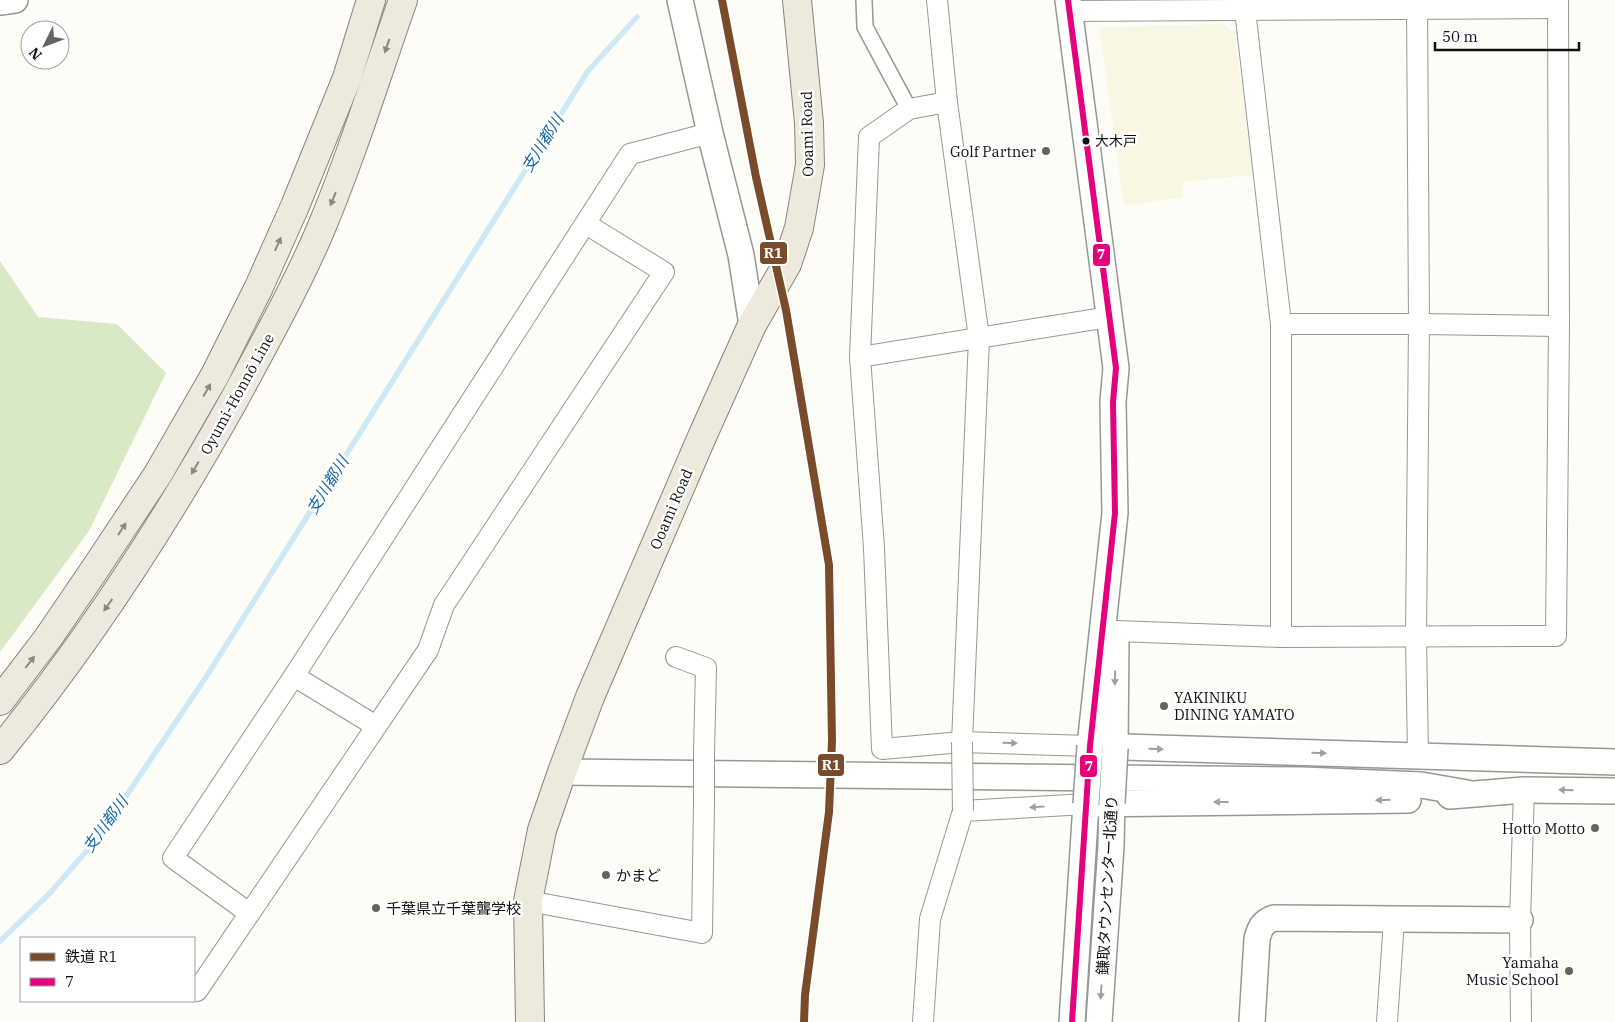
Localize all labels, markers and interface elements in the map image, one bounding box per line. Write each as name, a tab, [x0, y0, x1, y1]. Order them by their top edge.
north arrow	[20, 20, 70, 70]
scale bar	[1435, 20, 1579, 52]
text: 50 m	[1442, 27, 1478, 46]
one-way arrow	[383, 39, 391, 54]
text: N	[25, 44, 46, 64]
street label: Ooami Road	[797, 91, 817, 177]
water label: 支川都川	[517, 109, 568, 175]
place label: 大木戸	[1095, 132, 1137, 150]
marker: 大木戸	[1081, 136, 1091, 146]
place label: Golf Partner	[950, 142, 1036, 161]
marker: Golf Partner	[1040, 145, 1052, 157]
one-way arrow	[328, 192, 336, 206]
one-way arrow	[274, 237, 282, 251]
line badge: R1	[759, 241, 788, 265]
line badge: 7	[1092, 243, 1111, 267]
text: R1	[764, 244, 782, 262]
text: 7	[1097, 245, 1105, 263]
street label: Oyumi-Honnō Line	[196, 330, 278, 458]
one-way arrow	[202, 383, 211, 396]
water label: 支川都川	[302, 451, 353, 517]
one-way arrow	[191, 461, 199, 476]
street label: Ooami Road	[645, 466, 697, 552]
one-way arrow	[117, 522, 127, 535]
one-way arrow	[103, 598, 113, 612]
one-way arrow	[24, 656, 35, 669]
one-way arrow	[1111, 670, 1119, 686]
place label: YAKINIKU DINING YAMATO	[1174, 688, 1295, 724]
marker: YAKINIKU DINING YAMATO	[1158, 700, 1170, 712]
one-way arrow	[1003, 739, 1019, 747]
one-way arrow	[1148, 745, 1164, 753]
one-way arrow	[1311, 749, 1327, 757]
line badge: R1	[817, 753, 845, 777]
line badge: 7	[1079, 754, 1098, 778]
text: R1	[822, 756, 840, 774]
text: 7	[1085, 757, 1093, 775]
one-way arrow	[1558, 786, 1574, 794]
water label: 支川都川	[78, 791, 133, 856]
street label: 鎌取タウンセンター北通り	[1093, 795, 1121, 975]
one-way arrow	[1375, 796, 1391, 804]
one-way arrow	[1213, 798, 1229, 806]
one-way arrow	[1029, 803, 1045, 811]
place label: Hotto Motto	[1502, 819, 1585, 838]
marker: Hotto Motto	[1589, 822, 1601, 834]
place label: かまど	[616, 866, 661, 885]
marker: かまど	[600, 869, 612, 881]
place label: 千葉県立千葉聾学校	[386, 899, 521, 918]
marker: 千葉県立千葉聾学校	[370, 902, 382, 914]
legend	[20, 937, 195, 1002]
text: 鉄道 R1	[65, 947, 118, 966]
place label: Yamaha Music School	[1466, 953, 1559, 989]
marker: Yamaha Music School	[1563, 965, 1575, 977]
text: 7	[65, 972, 74, 991]
one-way arrow	[1097, 984, 1105, 1000]

